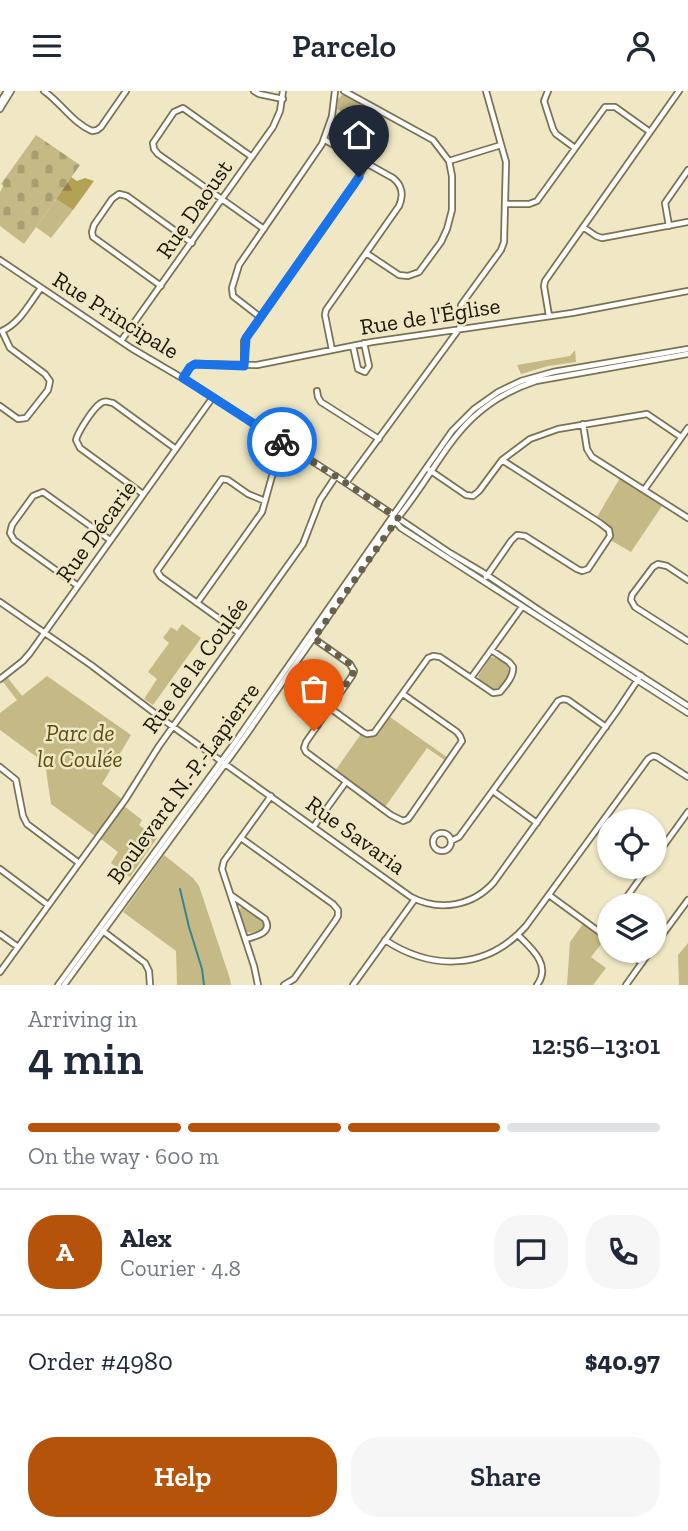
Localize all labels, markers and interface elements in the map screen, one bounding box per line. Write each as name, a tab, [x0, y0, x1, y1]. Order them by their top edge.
icon: menu	[28, 27, 66, 65]
text: Parcelo	[292, 27, 396, 65]
icon: person	[622, 27, 660, 65]
pin	[329, 105, 389, 177]
icon: home	[340, 116, 378, 154]
street label: Rue Daoust	[150, 154, 238, 264]
street label: Rue Principale	[48, 265, 184, 365]
street label: Rue de l'Église	[358, 291, 502, 341]
courier	[247, 407, 317, 477]
icon: bike	[263, 423, 301, 461]
street label: Rue Décarie	[50, 475, 142, 587]
street label: Rue de la Coulée	[136, 591, 254, 739]
pin	[284, 659, 344, 731]
icon: bag	[295, 670, 333, 708]
street label: Boulevard N.-P.-Lapierre	[101, 677, 265, 889]
park label: Parc de la Coulée	[37, 719, 123, 773]
street label: Rue Savaria	[301, 790, 411, 880]
map controls	[597, 809, 667, 963]
button: locate	[597, 809, 667, 879]
button: layers	[597, 893, 667, 963]
text: Arriving in	[28, 1005, 137, 1033]
text: 12:56–13:01	[532, 1029, 660, 1061]
text: 4 min	[28, 1031, 143, 1086]
text: On the way · 600 m	[28, 1142, 219, 1170]
button: chat	[494, 1215, 568, 1289]
button: phone	[586, 1215, 660, 1289]
text: Alex	[120, 1222, 172, 1254]
text: A	[56, 1236, 74, 1268]
text: Courier · 4.8	[120, 1254, 241, 1282]
text: Order #4980	[28, 1345, 173, 1377]
text: $40.97	[585, 1345, 660, 1377]
button: Help	[28, 1437, 337, 1517]
button: Share	[351, 1437, 660, 1517]

